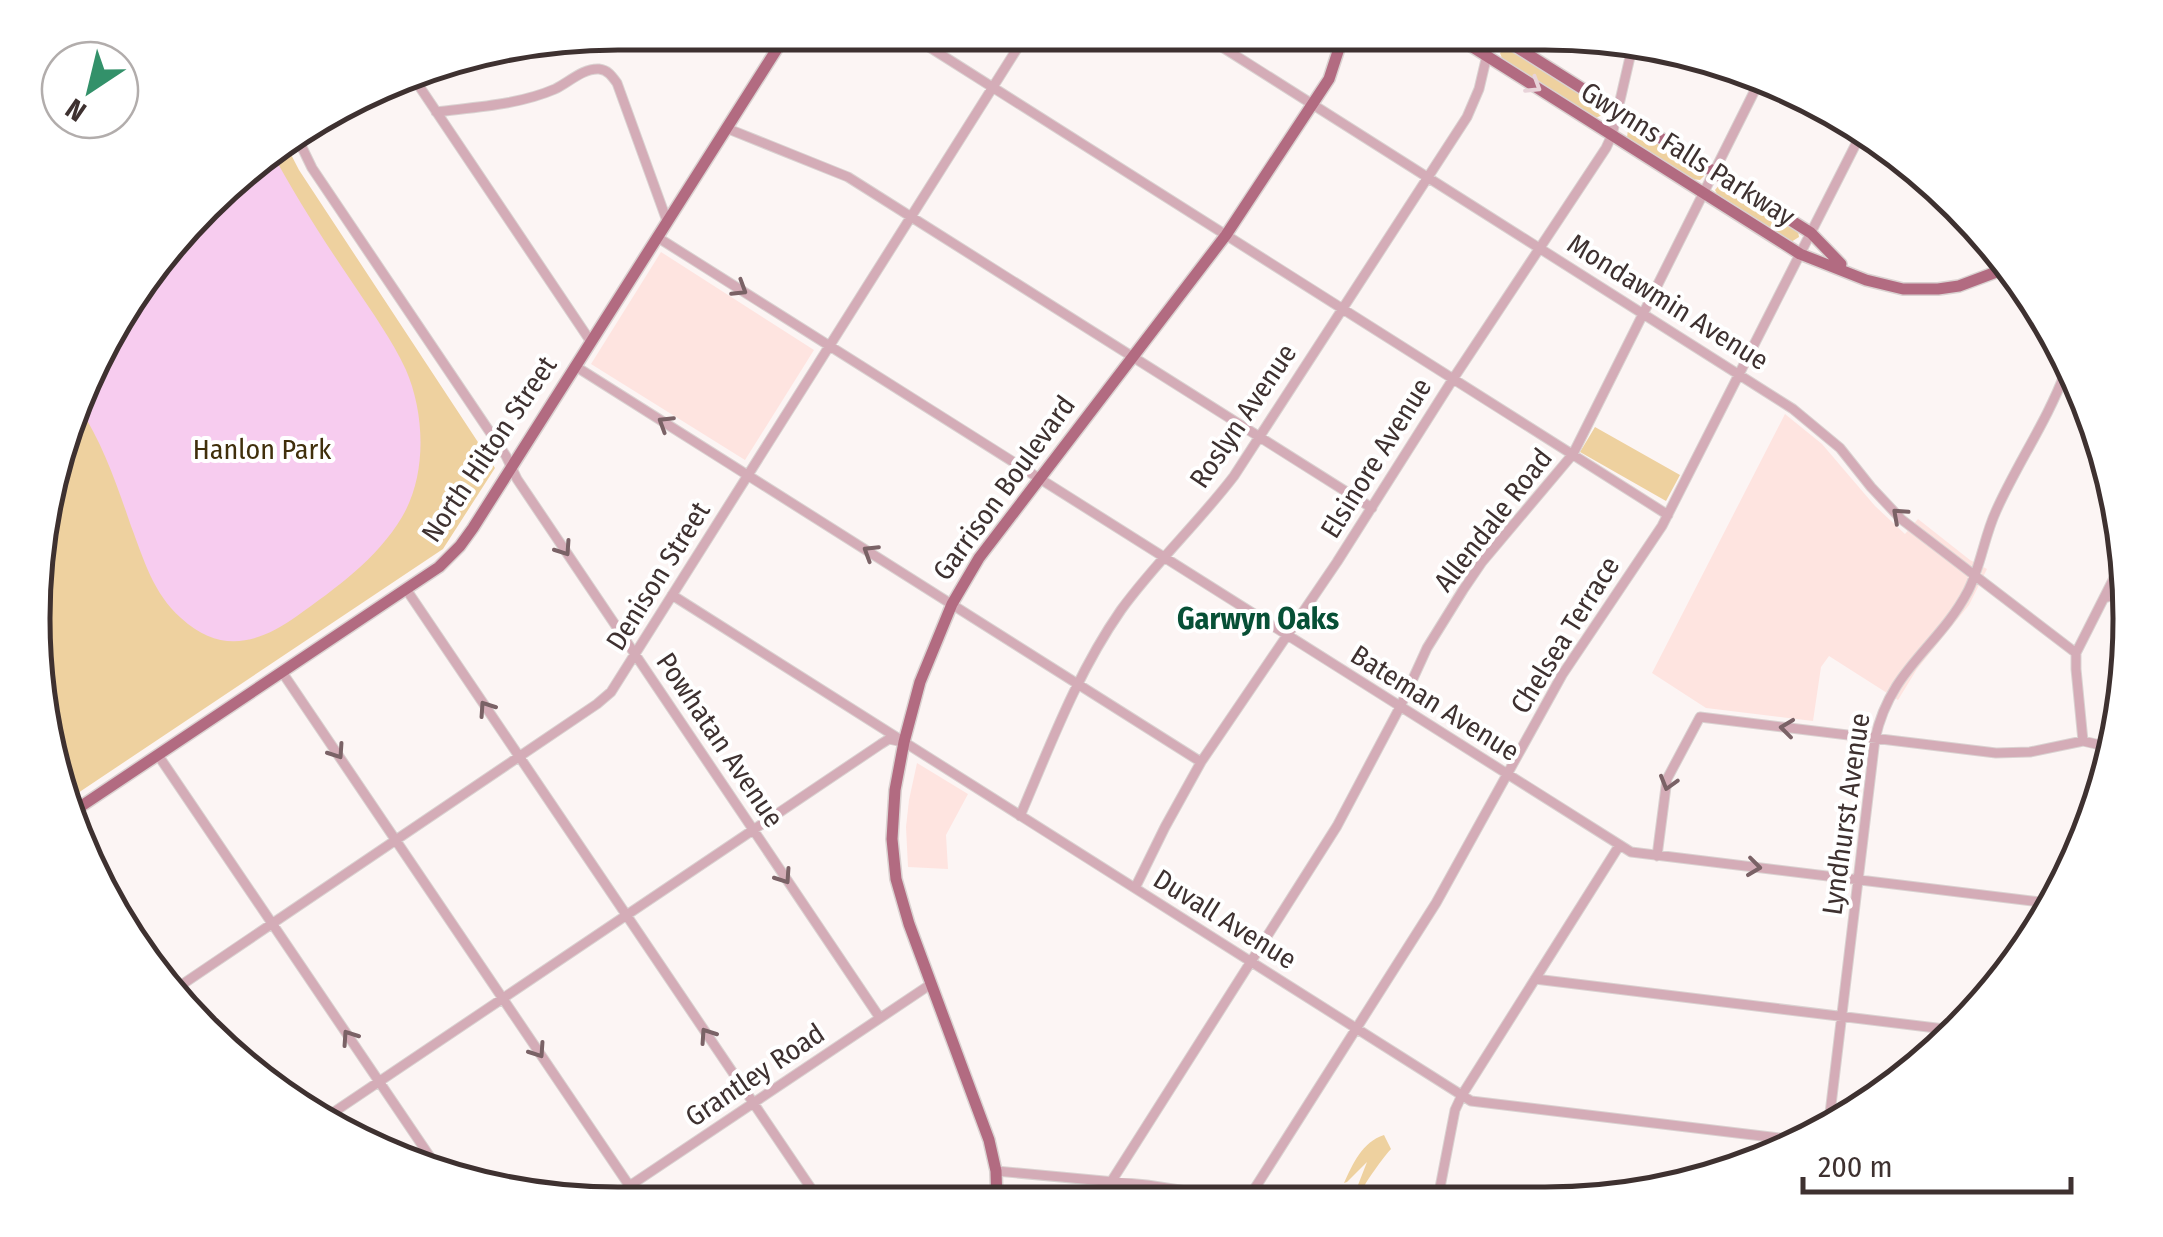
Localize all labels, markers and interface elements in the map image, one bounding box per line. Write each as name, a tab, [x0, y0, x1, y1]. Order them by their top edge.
north arrow	[40, 40, 140, 140]
one-way arrow	[1523, 74, 1541, 93]
street label: Gwynns Falls Parkway	[1575, 75, 1801, 233]
text: N	[60, 92, 92, 128]
street label: Mondawmin Avenue	[1562, 227, 1774, 377]
one-way arrow	[729, 277, 747, 296]
street label: Roslyn Avenue	[1183, 338, 1303, 494]
street label: North Hilton Street	[415, 349, 564, 548]
street label: Elsinore Avenue	[1314, 372, 1438, 544]
street label: Garrison Boulevard	[926, 389, 1082, 587]
one-way arrow	[658, 416, 676, 435]
park label: Hanlon Park	[193, 433, 332, 466]
street label: Allendale Road	[1427, 442, 1559, 598]
street label: Denison Street	[599, 495, 717, 656]
one-way arrow	[1892, 509, 1911, 527]
one-way arrow	[552, 538, 571, 556]
one-way arrow	[862, 545, 880, 564]
street label: Chelsea Terrace	[1504, 550, 1626, 720]
district label: Garwyn Oaks	[1177, 601, 1339, 637]
street label: Bateman Avenue	[1345, 638, 1525, 768]
street label: Powhatan Avenue	[649, 646, 791, 834]
one-way arrow	[480, 701, 498, 720]
street label: Lyndhurst Avenue	[1816, 711, 1876, 917]
one-way arrow	[1779, 718, 1796, 739]
one-way arrow	[325, 741, 343, 760]
one-way arrow	[1659, 774, 1680, 791]
one-way arrow	[1745, 856, 1762, 877]
street label: Duvall Avenue	[1148, 862, 1302, 976]
one-way arrow	[772, 865, 790, 884]
street label: Grantley Road	[679, 1016, 831, 1134]
one-way arrow	[701, 1028, 720, 1046]
one-way arrow	[343, 1030, 361, 1049]
one-way arrow	[526, 1039, 544, 1058]
scale bar	[1803, 1132, 2070, 1194]
text: 200 m	[1818, 1149, 1893, 1185]

